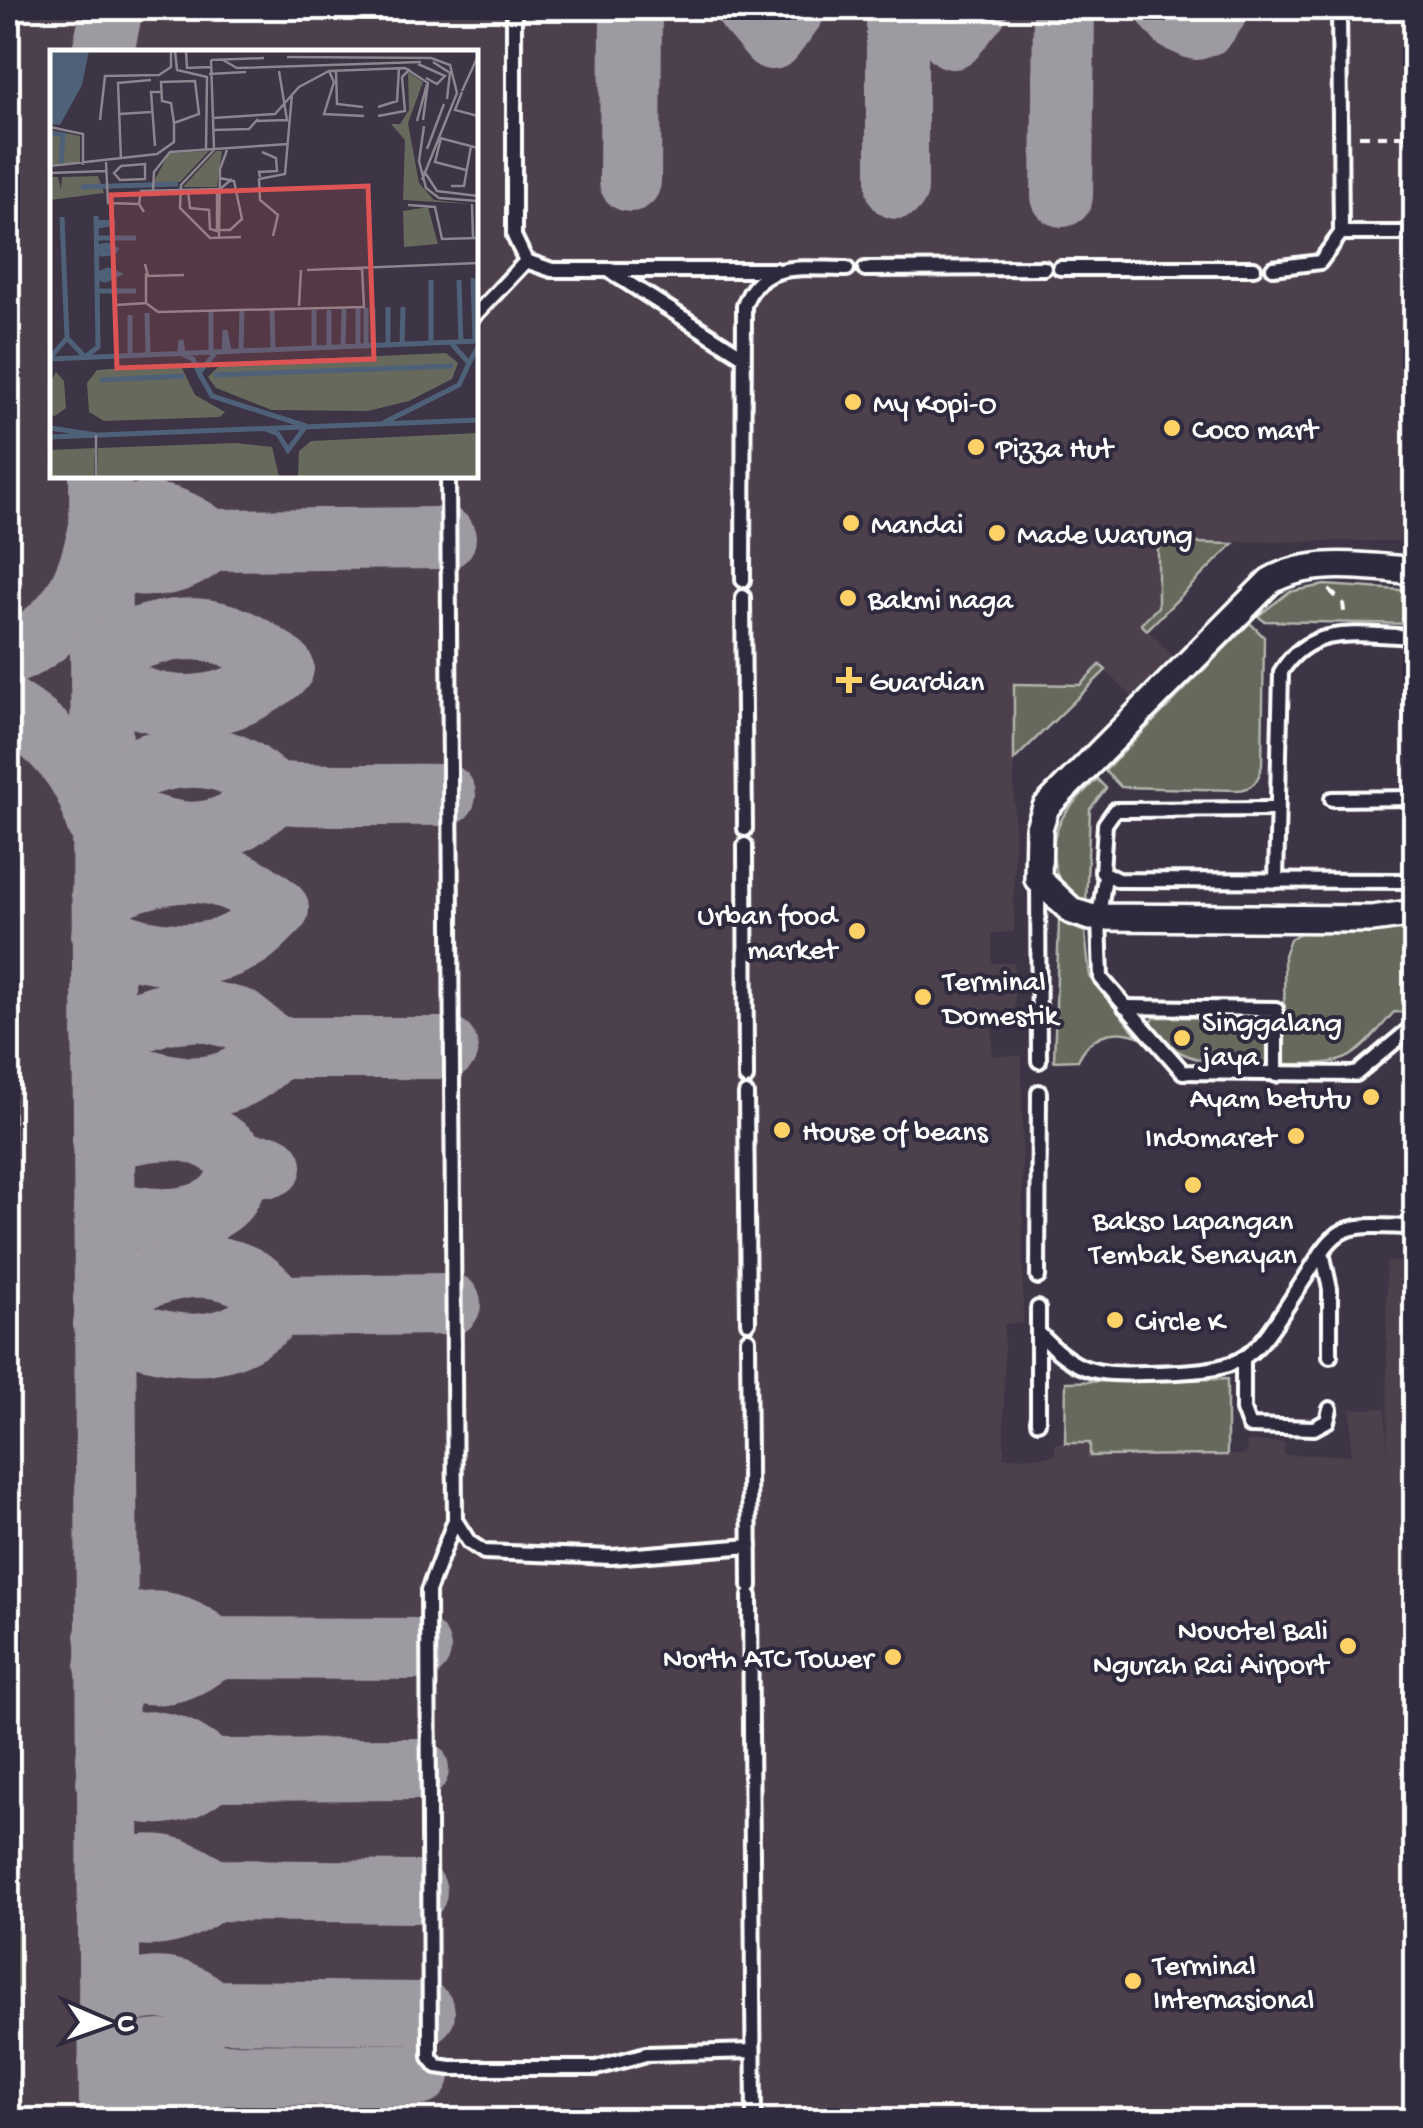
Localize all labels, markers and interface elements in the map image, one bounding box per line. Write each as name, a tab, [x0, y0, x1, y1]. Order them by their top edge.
inset map	[50, 50, 478, 478]
place label: My Kopi-O	[873, 389, 997, 424]
marker: My Kopi-O	[842, 391, 864, 413]
place label: Coco mart	[1192, 415, 1320, 450]
marker: Coco mart	[1161, 417, 1183, 439]
place label: Pizza Hut	[995, 434, 1115, 469]
marker: Pizza Hut	[965, 436, 987, 458]
place label: Mandai	[871, 510, 963, 545]
marker: Mandai	[840, 512, 862, 534]
place label: Made Warung	[1017, 520, 1193, 555]
marker: Made Warung	[986, 522, 1008, 544]
place label: Bakmi naga	[867, 585, 1014, 620]
marker: Bakmi naga	[837, 587, 859, 609]
place label: Guardian	[869, 667, 984, 702]
marker: Guardian	[838, 669, 860, 691]
place label: Urban food market	[697, 901, 840, 970]
marker: Urban food market	[846, 920, 868, 942]
place label: Terminal Domestik	[941, 967, 1061, 1036]
marker: Terminal Domestik	[912, 986, 934, 1008]
place label: Singgalang jaya	[1197, 1008, 1342, 1077]
marker: Singgalang jaya	[1171, 1027, 1193, 1049]
place label: Ayam betutu	[1190, 1084, 1351, 1119]
marker: Ayam betutu	[1360, 1086, 1382, 1108]
place label: House of beans	[802, 1117, 988, 1152]
marker: House of beans	[771, 1119, 793, 1141]
place label: Indomaret	[1145, 1123, 1279, 1158]
marker: Indomaret	[1285, 1125, 1307, 1147]
marker: Bakso Lapangan Tembak Senayan	[1182, 1174, 1204, 1196]
place label: Bakso Lapangan Tembak Senayan	[1087, 1206, 1297, 1275]
place label: Circle K	[1135, 1307, 1228, 1342]
marker: Circle K	[1104, 1309, 1126, 1331]
place label: Novotel Bali Ngurah Rai Airport	[1093, 1616, 1331, 1685]
marker: Novotel Bali Ngurah Rai Airport	[1337, 1635, 1359, 1657]
place label: North ATC Tower	[663, 1644, 875, 1679]
marker: North ATC Tower	[882, 1646, 904, 1668]
place label: Terminal Internasional	[1151, 1951, 1314, 2020]
marker: Terminal Internasional	[1122, 1970, 1144, 1992]
north arrow	[55, 1973, 155, 2073]
text: U	[109, 2015, 142, 2032]

